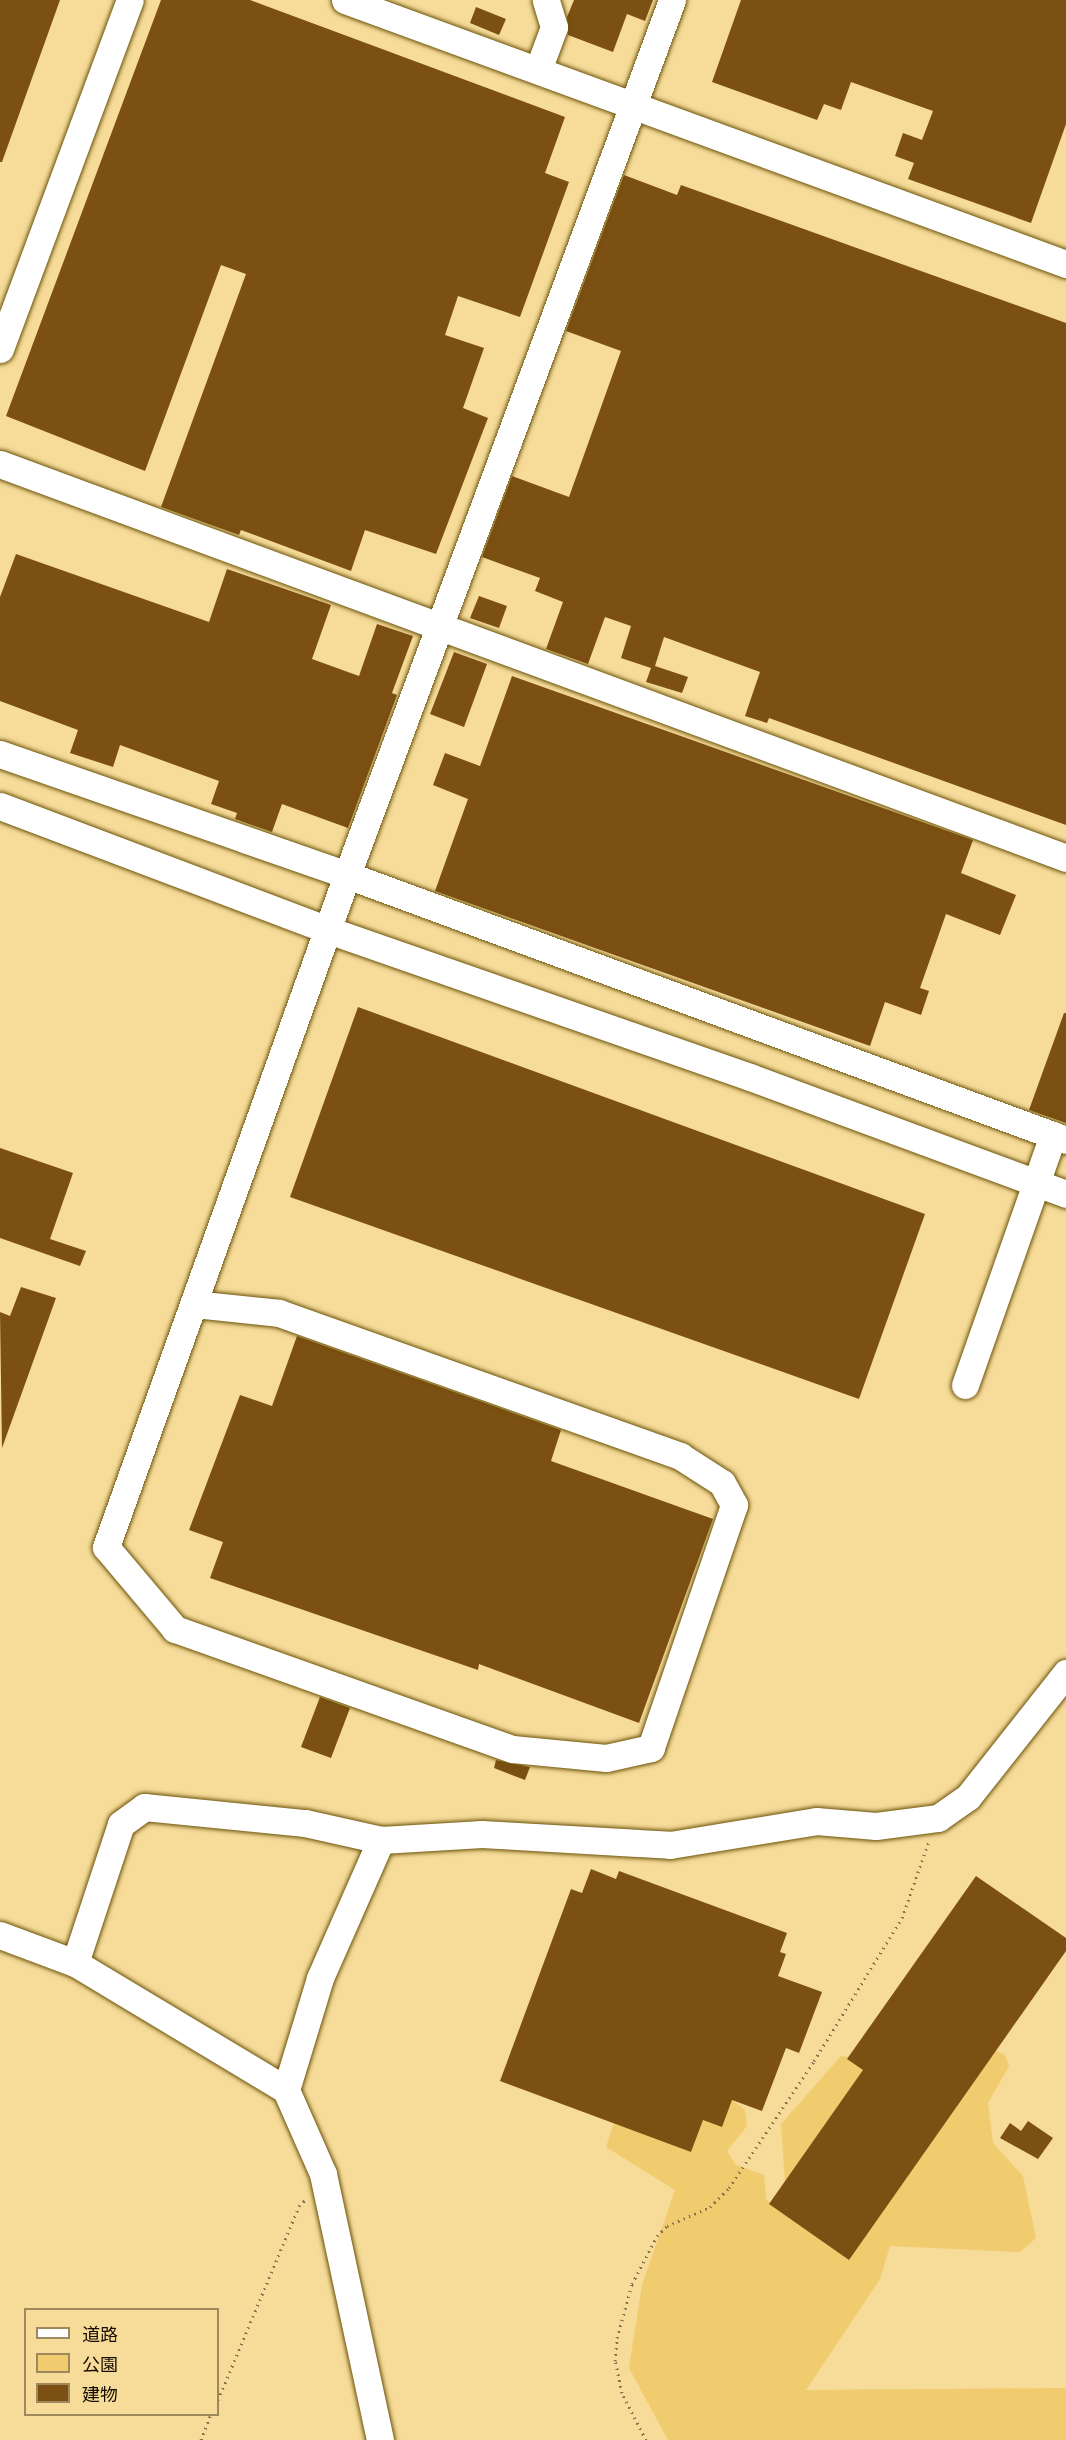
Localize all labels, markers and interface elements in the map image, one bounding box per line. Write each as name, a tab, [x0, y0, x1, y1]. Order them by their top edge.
legend	[24, 2308, 219, 2416]
text: 道路	[82, 2323, 118, 2346]
text: 公園	[82, 2353, 118, 2376]
text: 建物	[82, 2383, 118, 2406]

